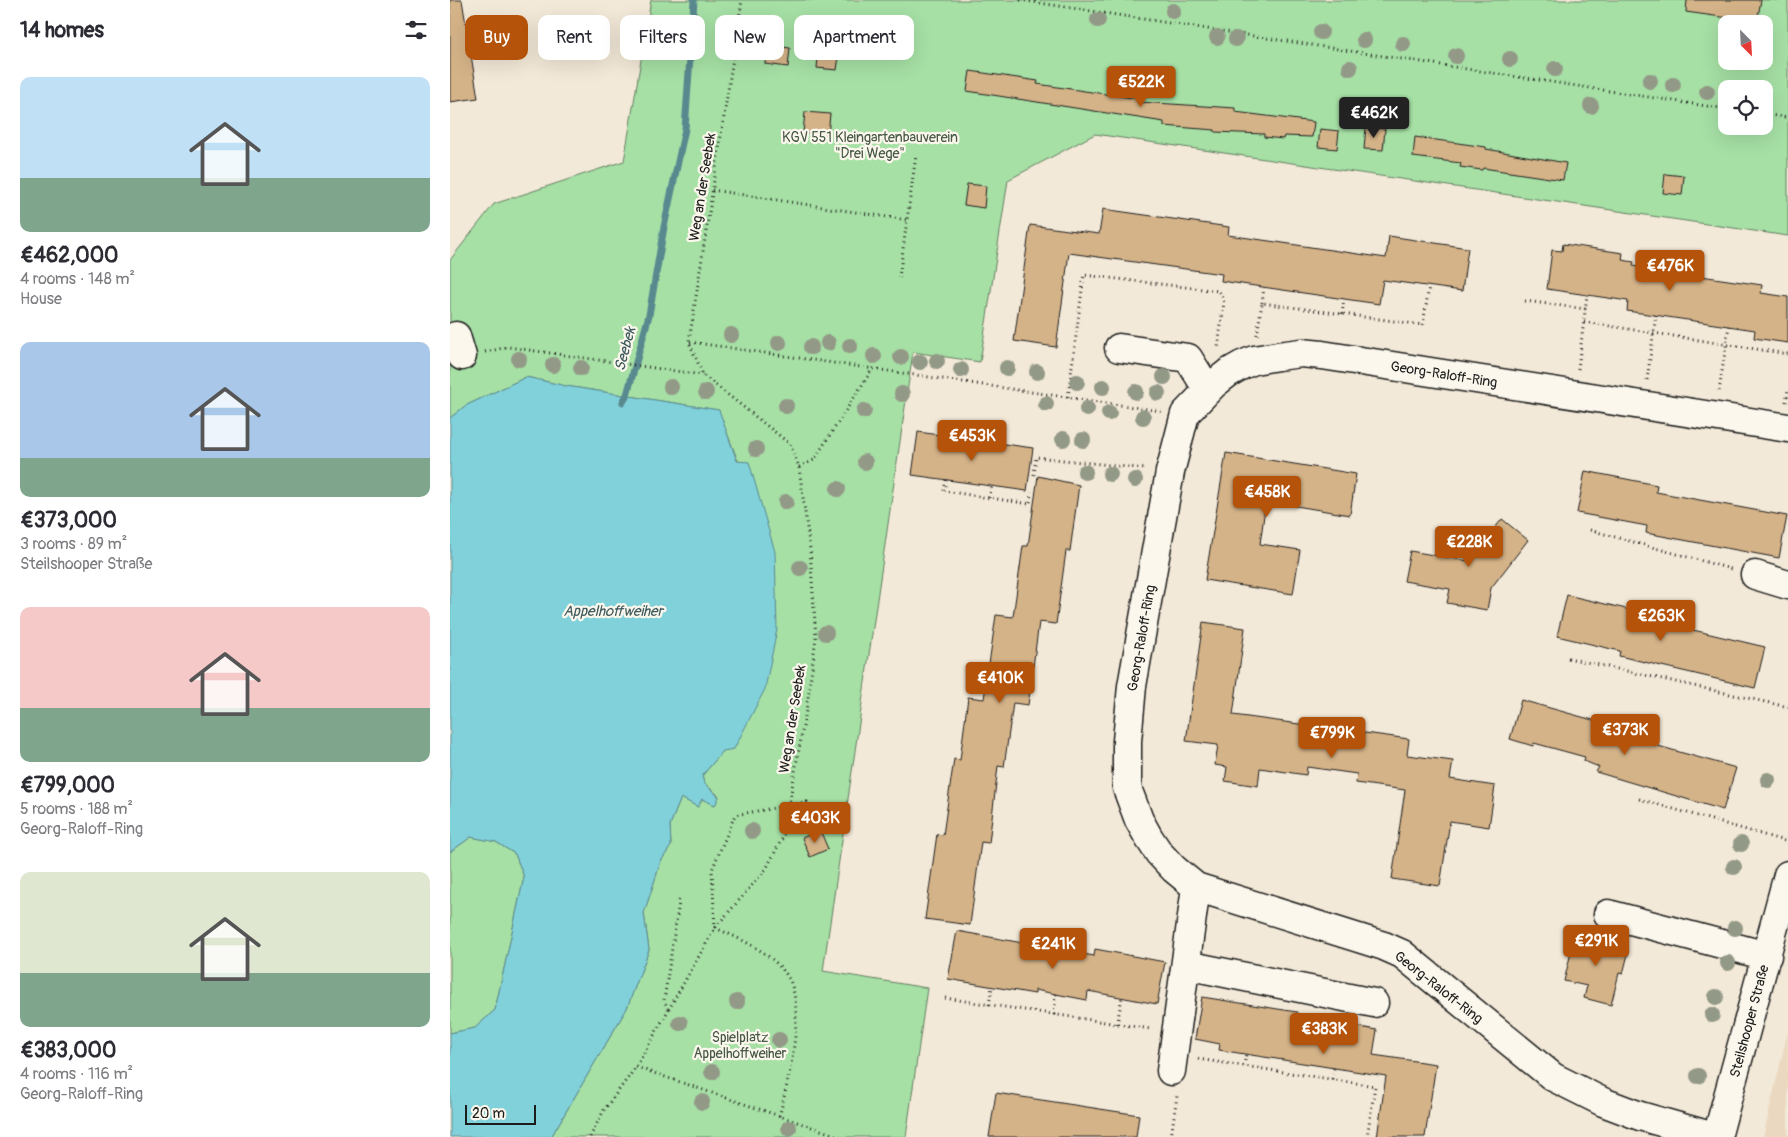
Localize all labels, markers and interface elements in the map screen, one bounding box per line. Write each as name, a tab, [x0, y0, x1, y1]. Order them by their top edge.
chip: Buy	[465, 15, 528, 60]
chip: Rent	[538, 15, 610, 60]
chip: Filters	[620, 15, 705, 60]
chip: New	[715, 15, 784, 60]
chip: Apartment	[794, 15, 914, 60]
north arrow	[1718, 15, 1772, 70]
map controls	[1718, 15, 1773, 135]
icon: filters	[402, 16, 430, 44]
text: 14 homes	[20, 17, 104, 44]
pin: €522K	[1106, 66, 1176, 108]
text: €522K	[1118, 72, 1164, 92]
button: locate	[1718, 80, 1773, 135]
pin: €462K	[1339, 96, 1409, 139]
text: €462K	[1350, 103, 1398, 123]
icon: home	[180, 109, 270, 199]
park label: KGV 551 Kleingartenbauverein "Drei Wege"	[782, 129, 958, 162]
street label: Weg an der Seebek	[686, 132, 719, 242]
text: €462,000	[20, 242, 118, 269]
pin: €476K	[1635, 250, 1705, 292]
text: €476K	[1646, 256, 1694, 276]
text: 4 rooms · 148 m²	[20, 269, 135, 289]
text: House	[20, 289, 62, 309]
water label: Seebek	[611, 323, 641, 373]
street label: Georg-Raloff-Ring	[1389, 358, 1498, 391]
icon: home	[180, 374, 270, 464]
pin: €453K	[937, 420, 1007, 462]
text: €453K	[948, 426, 996, 446]
pin: €458K	[1232, 476, 1302, 518]
text: €458K	[1244, 482, 1290, 502]
text: €373,000	[20, 507, 117, 534]
pin: €228K	[1434, 526, 1504, 568]
text: €228K	[1446, 532, 1492, 552]
text: 3 rooms · 89 m²	[20, 534, 127, 554]
text: Steilshooper Straße	[20, 554, 152, 574]
street label: Georg-Raloff-Ring	[1124, 584, 1159, 693]
pin: €263K	[1626, 600, 1696, 642]
water label: Appelhoffweiher	[563, 602, 665, 621]
text: €263K	[1637, 606, 1685, 626]
icon: home	[180, 639, 270, 729]
pin: €410K	[965, 662, 1035, 704]
street label: Weg an der Seebek	[776, 664, 809, 774]
text: €410K	[977, 668, 1023, 688]
pin: €373K	[1590, 714, 1660, 756]
pin: €799K	[1297, 716, 1367, 759]
text: €373K	[1602, 720, 1648, 740]
text: €799K	[1309, 723, 1355, 743]
text: €799,000	[20, 772, 115, 799]
text: 5 rooms · 188 m²	[20, 799, 133, 819]
pin: €403K	[780, 802, 850, 844]
text: €403K	[790, 808, 840, 828]
text: Georg-Raloff-Ring	[20, 819, 143, 839]
icon: home	[180, 904, 270, 994]
pin: €291K	[1561, 924, 1631, 967]
pin: €241K	[1018, 928, 1088, 970]
text: €291K	[1574, 931, 1618, 951]
text: €241K	[1031, 934, 1075, 954]
street label: Georg-Raloff-Ring	[1391, 948, 1486, 1027]
street label: Steilshooper Straße	[1726, 963, 1773, 1079]
pin: €383K	[1289, 1012, 1359, 1055]
text: €383K	[1301, 1019, 1347, 1039]
park label: Spielplatz Appelhoffweiher	[693, 1029, 787, 1062]
text: €383,000	[20, 1037, 116, 1064]
text: 4 rooms · 116 m²	[20, 1064, 133, 1084]
text: Georg-Raloff-Ring	[20, 1084, 143, 1104]
scale bar	[465, 1102, 536, 1125]
text: 20 m	[472, 1105, 505, 1122]

